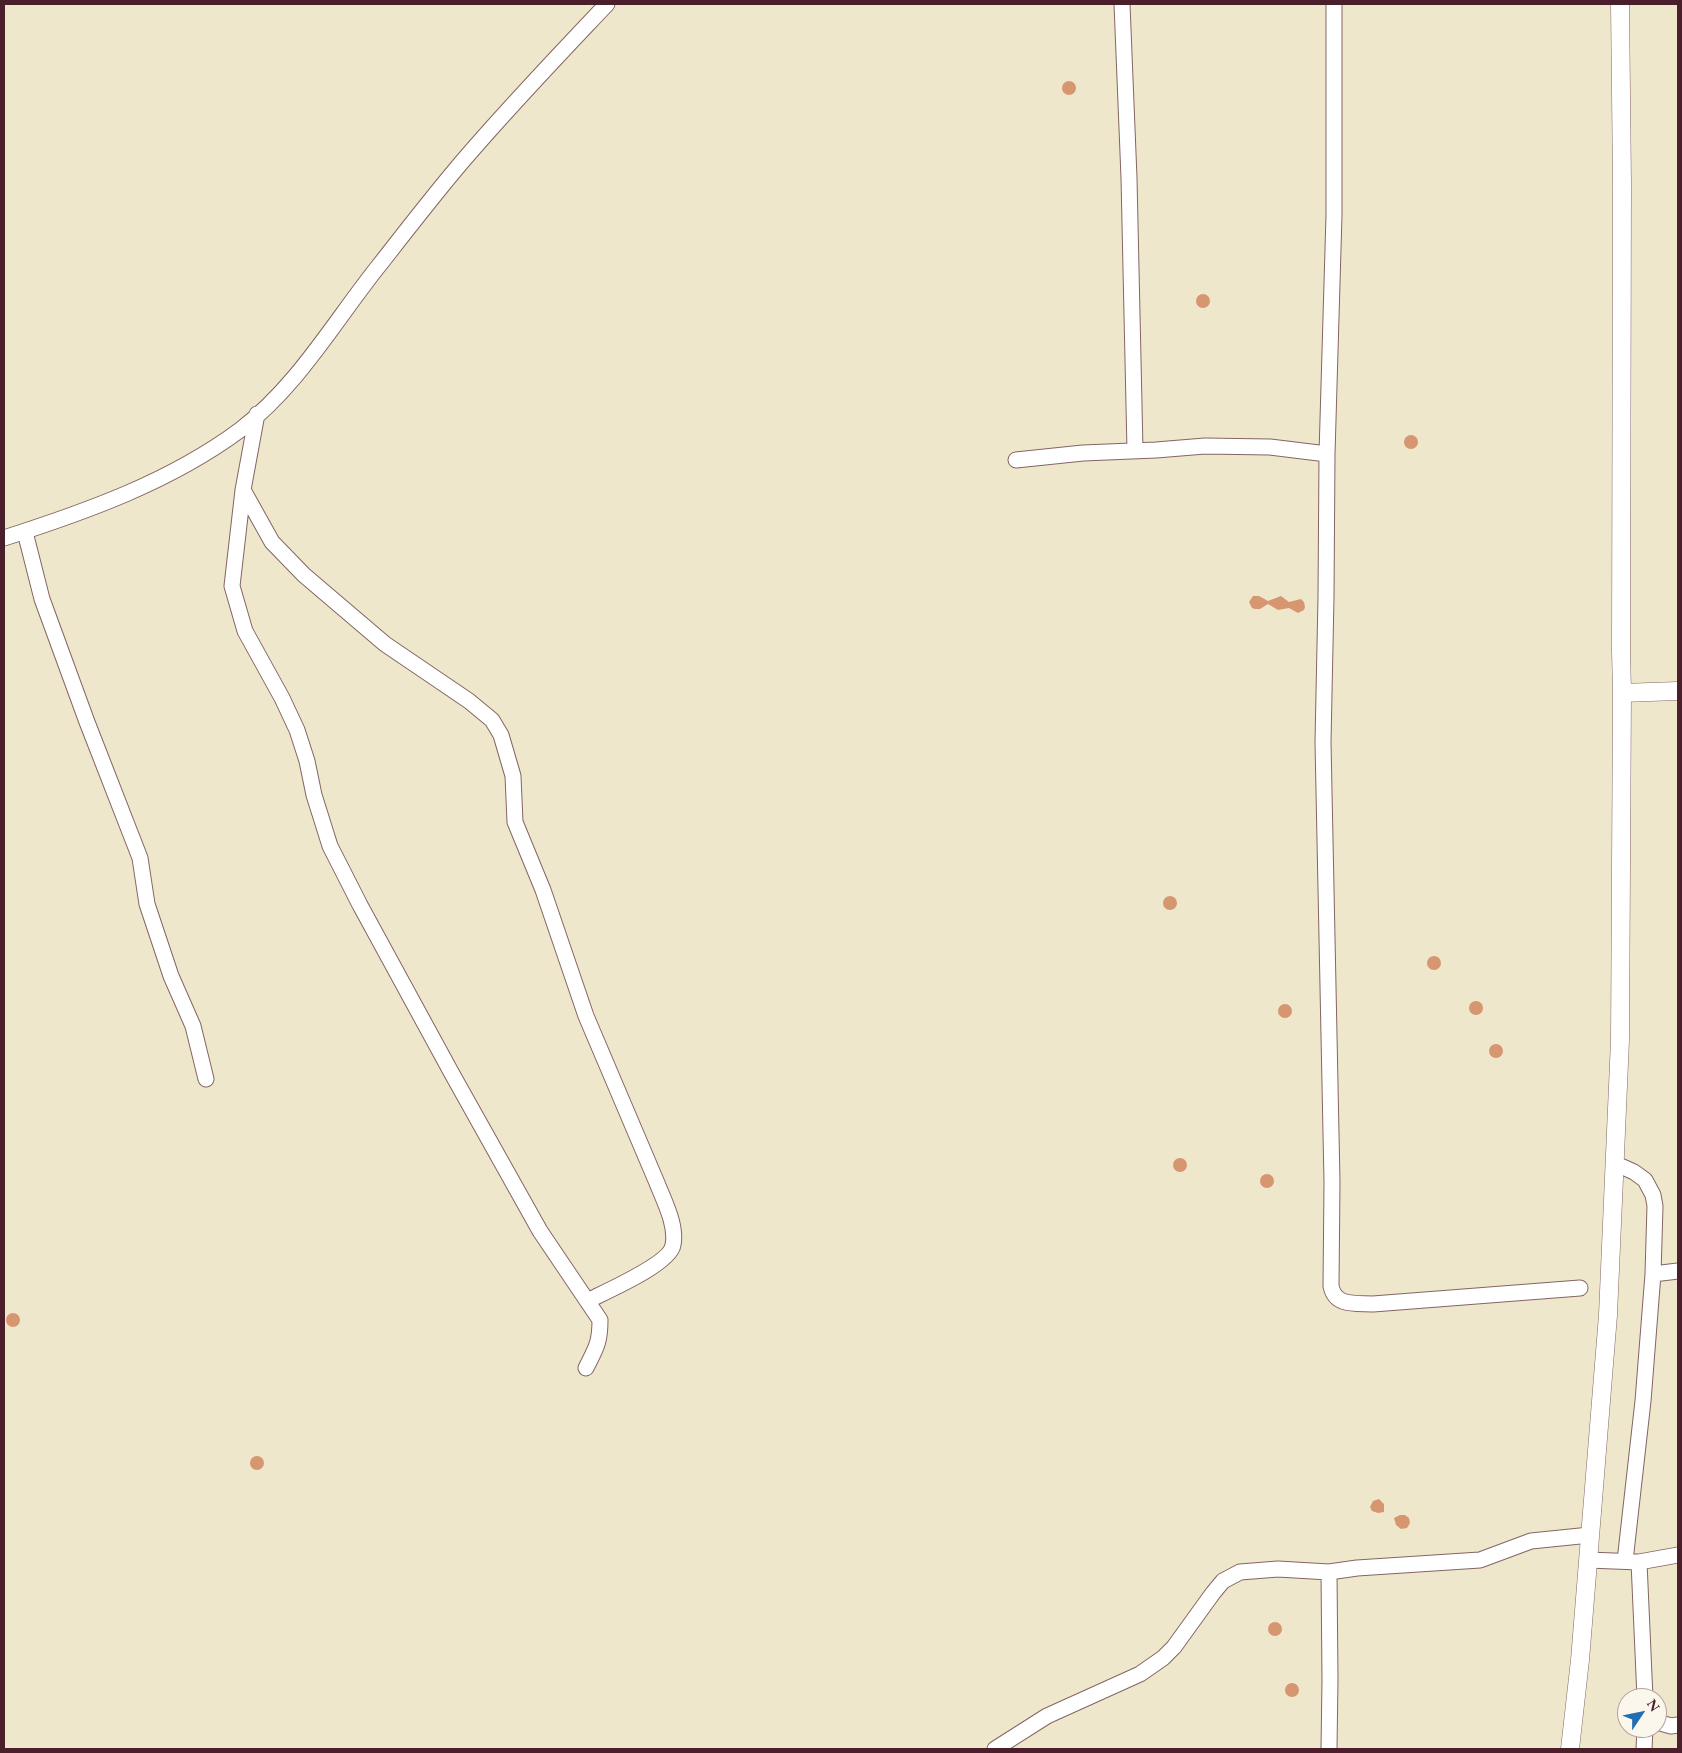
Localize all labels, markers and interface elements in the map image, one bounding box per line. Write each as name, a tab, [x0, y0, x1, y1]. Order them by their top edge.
north arrow	[1617, 1688, 1667, 1738]
text: N	[1643, 1695, 1664, 1715]

